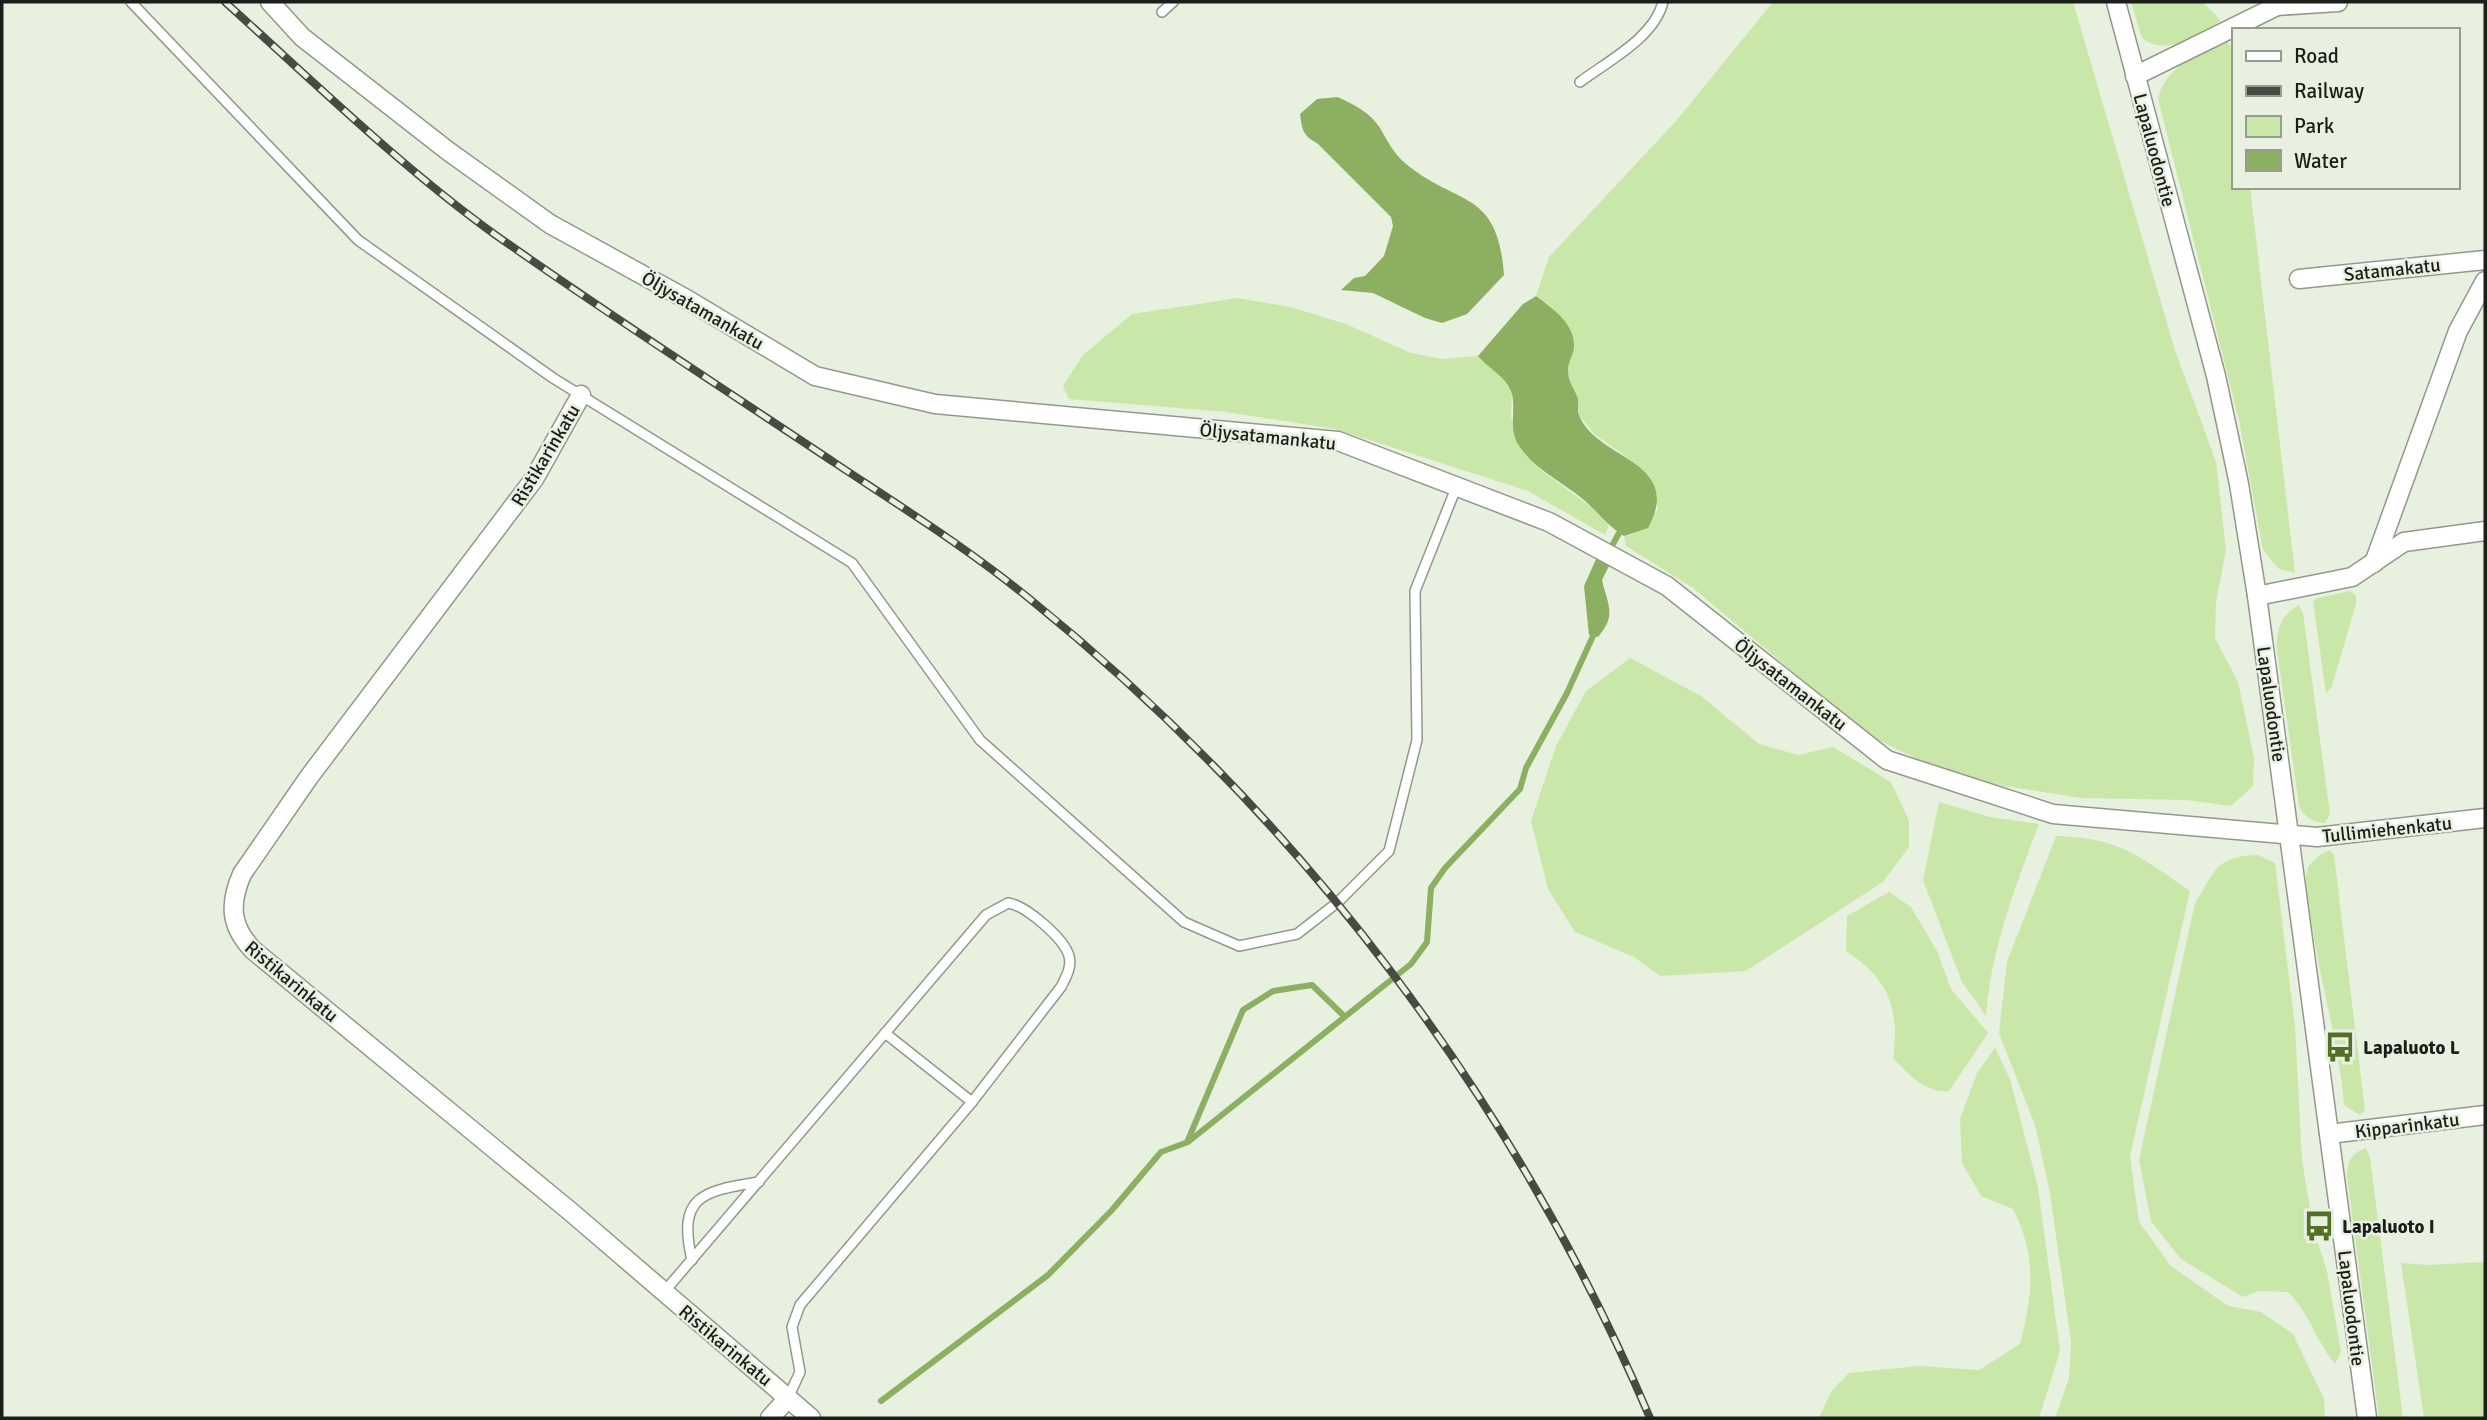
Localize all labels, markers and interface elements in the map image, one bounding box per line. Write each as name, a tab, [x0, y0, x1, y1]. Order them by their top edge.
legend	[2232, 28, 2459, 189]
text: Road	[2294, 43, 2339, 69]
text: Railway	[2294, 78, 2364, 104]
street label: Lapaluodontie	[2127, 91, 2181, 210]
text: Park	[2294, 113, 2335, 139]
text: Water	[2294, 148, 2347, 174]
street label: Satamakatu	[2343, 253, 2442, 287]
street label: Öljysatamankatu	[637, 266, 768, 356]
street label: Ristikarinkatu	[506, 400, 586, 511]
street label: Öljysatamankatu	[1198, 418, 1337, 456]
street label: Öljysatamankatu	[1729, 633, 1852, 736]
street label: Lapaluodontie	[2251, 645, 2291, 763]
street label: Tullimiehenkatu	[2321, 811, 2453, 849]
street label: Ristikarinkatu	[240, 936, 343, 1028]
bus stop icon: Lapaluoto L	[2323, 1030, 2357, 1064]
place label: Lapaluoto L	[2363, 1036, 2460, 1060]
street label: Kipparinkatu	[2354, 1108, 2461, 1144]
bus stop icon: Lapaluoto I	[2302, 1209, 2336, 1243]
place label: Lapaluoto I	[2342, 1215, 2435, 1239]
street label: Lapaluodontie	[2332, 1249, 2370, 1367]
street label: Ristikarinkatu	[674, 1300, 777, 1392]

